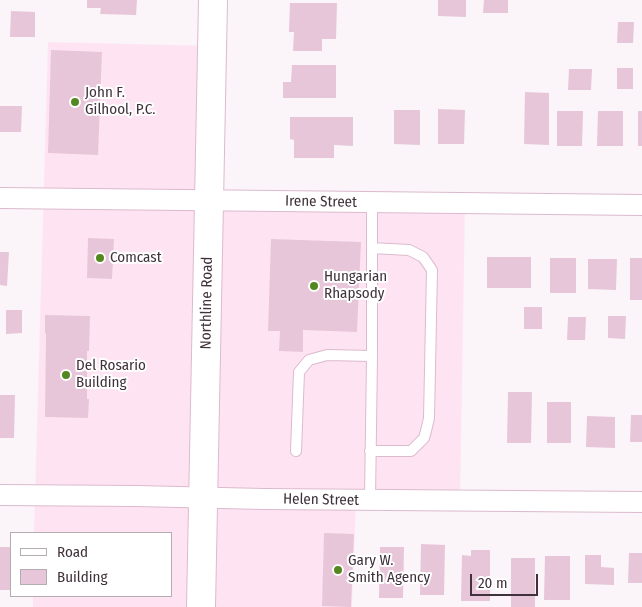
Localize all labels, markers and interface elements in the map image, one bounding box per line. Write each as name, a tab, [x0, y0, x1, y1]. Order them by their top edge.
place label: John F. Gilhool, P.C.	[85, 84, 155, 119]
marker: John F. Gilhool, P.C.	[69, 96, 81, 108]
street label: Irene Street	[285, 192, 357, 212]
place label: Comcast	[110, 249, 162, 267]
marker: Comcast	[94, 252, 106, 264]
street label: Northline Road	[197, 256, 217, 350]
place label: Hungarian Rhapsody	[324, 268, 387, 303]
marker: Hungarian Rhapsody	[308, 280, 320, 292]
place label: Del Rosario Building	[76, 357, 146, 392]
marker: Del Rosario Building	[60, 369, 72, 381]
street label: Helen Street	[283, 490, 359, 510]
legend	[10, 532, 172, 597]
text: Road	[57, 543, 88, 561]
place label: Gary W. Smith Agency	[348, 552, 430, 587]
marker: Gary W. Smith Agency	[332, 564, 344, 576]
scale bar	[472, 564, 540, 596]
text: Building	[57, 568, 108, 586]
text: 20 m	[478, 574, 508, 592]

